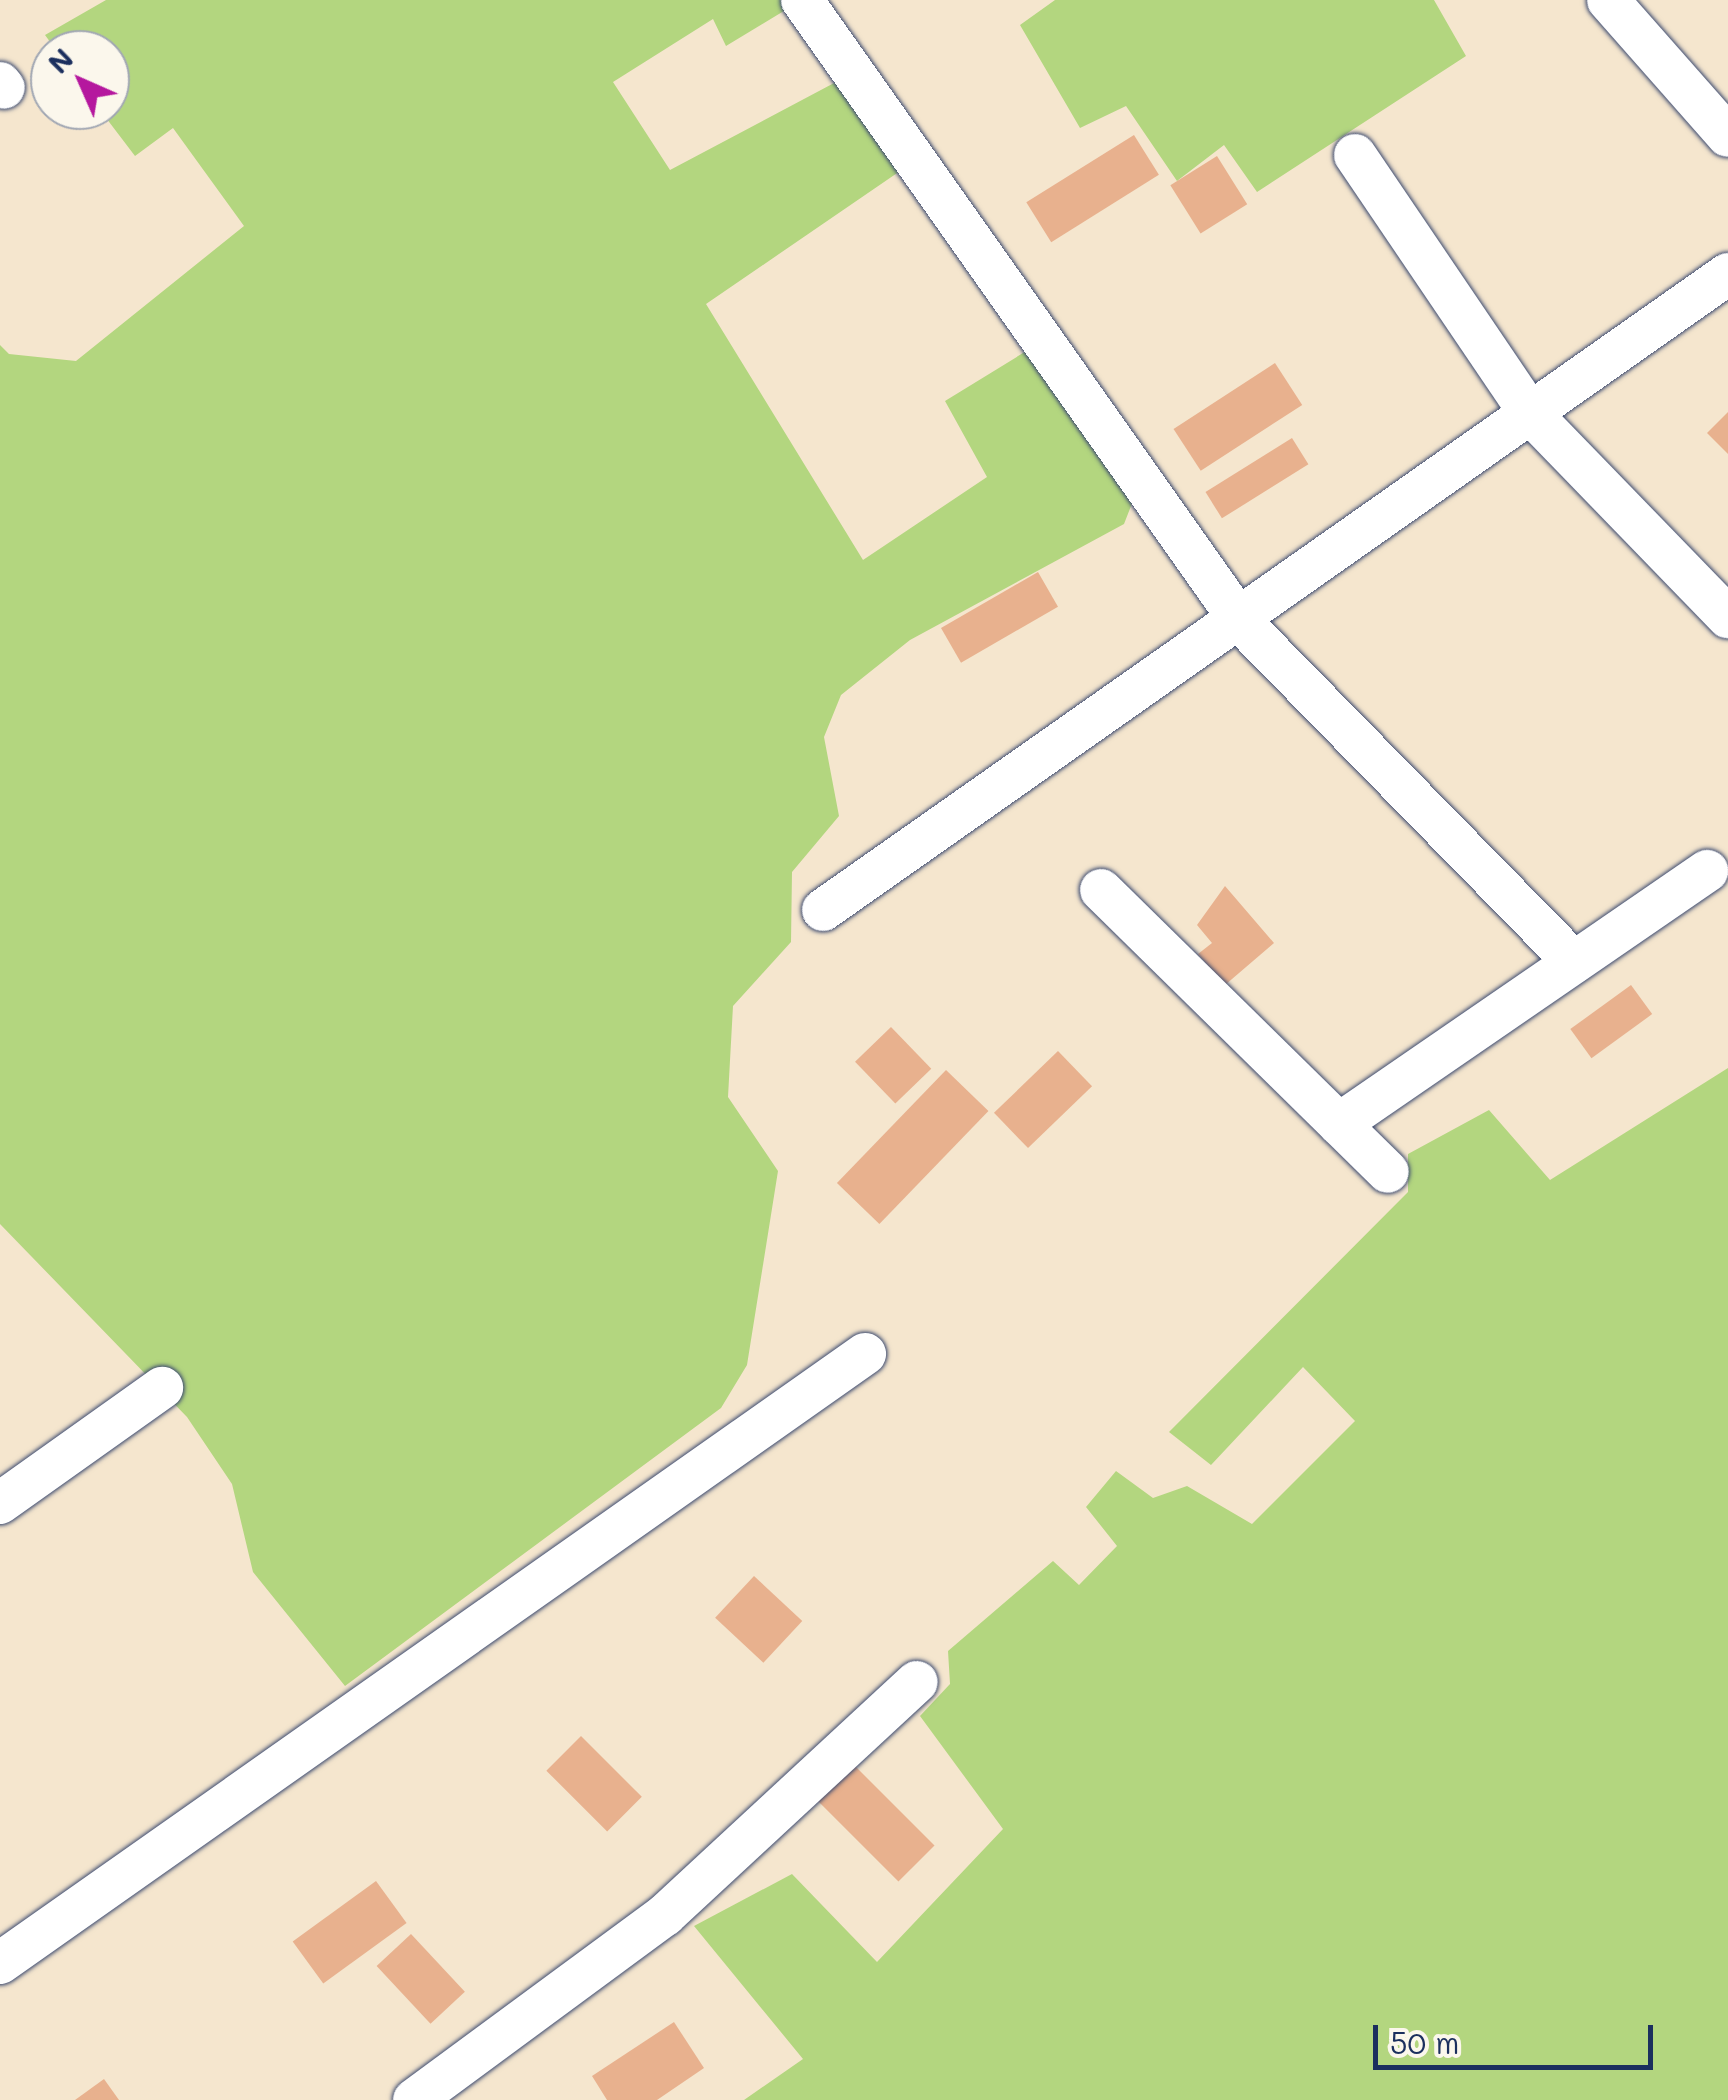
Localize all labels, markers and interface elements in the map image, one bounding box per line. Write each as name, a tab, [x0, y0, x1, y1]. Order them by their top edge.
north arrow	[30, 30, 130, 130]
text: N	[40, 40, 80, 80]
scale bar	[1378, 2005, 1658, 2067]
text: 50 m	[1390, 2022, 1460, 2062]

